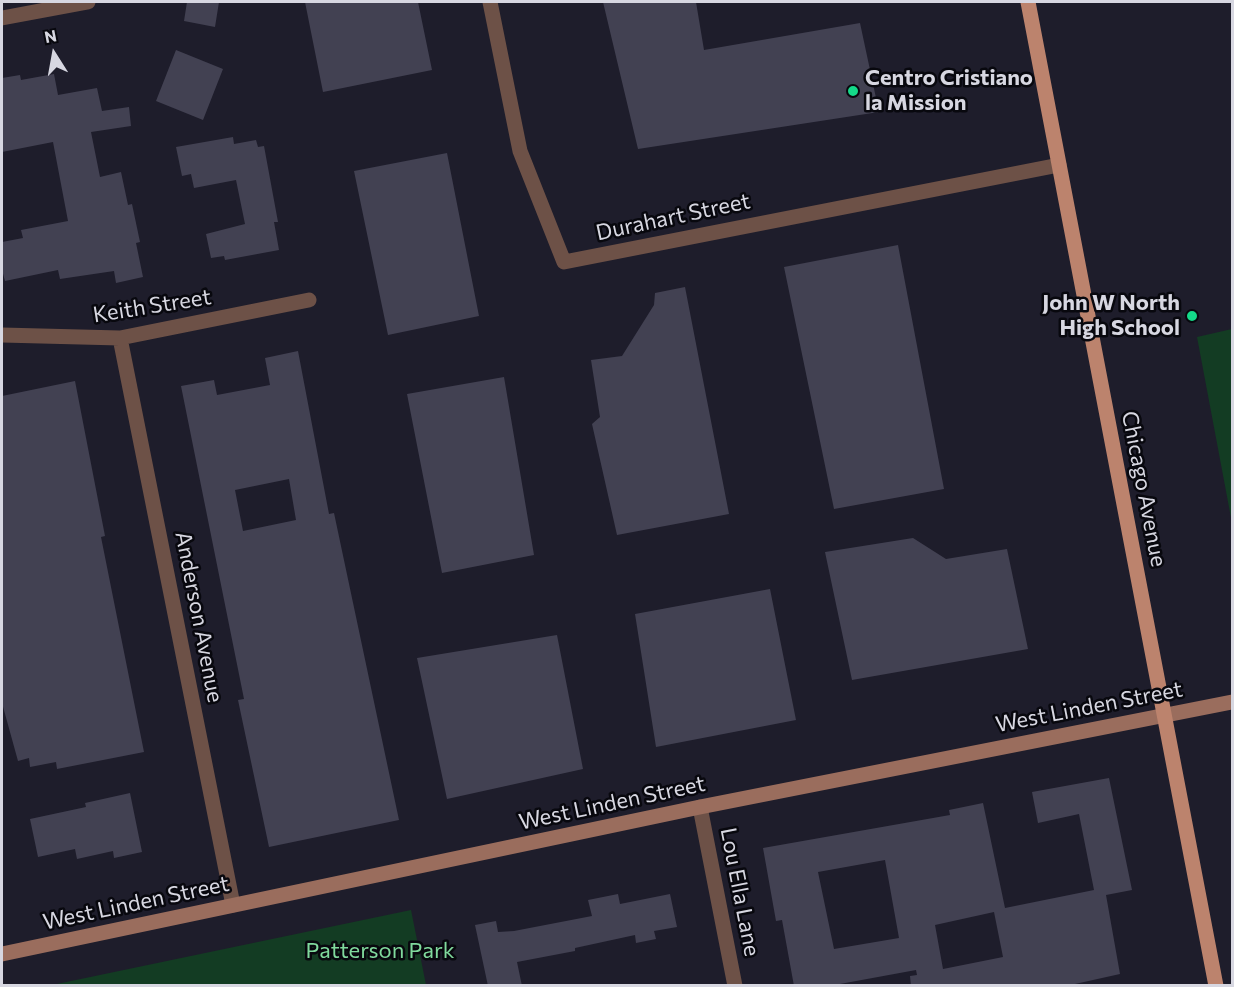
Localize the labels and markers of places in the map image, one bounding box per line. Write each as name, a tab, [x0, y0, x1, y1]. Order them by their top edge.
place label: Centro Cristiano la Mission	[865, 65, 1033, 116]
marker: Centro Cristiano la Mission	[846, 84, 860, 98]
place label: John W North High School	[1042, 290, 1180, 342]
marker: John W North High School	[1185, 309, 1199, 323]

